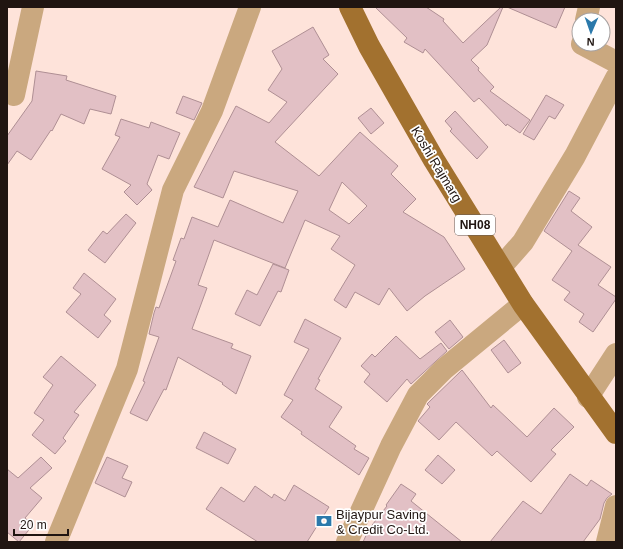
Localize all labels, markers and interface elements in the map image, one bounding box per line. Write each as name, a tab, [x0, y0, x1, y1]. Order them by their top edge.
north arrow	[571, 12, 611, 52]
text: N	[586, 36, 595, 48]
street label: Koshi Rajmarg	[408, 124, 465, 205]
road number: NH08	[455, 215, 495, 235]
place label: Bijaypur Saving & Credit Co-Ltd.	[336, 507, 429, 537]
scale bar	[14, 511, 68, 537]
bank icon: Bijaypur Saving & Credit Co-Ltd.	[315, 512, 333, 530]
text: 20 m	[20, 518, 47, 532]

